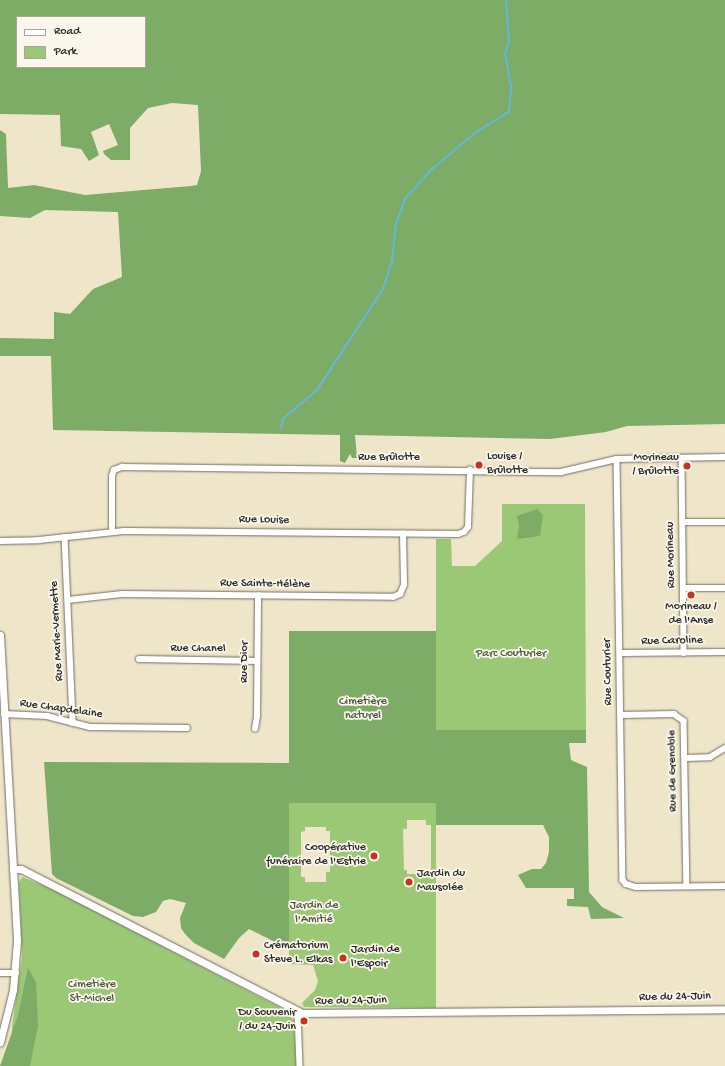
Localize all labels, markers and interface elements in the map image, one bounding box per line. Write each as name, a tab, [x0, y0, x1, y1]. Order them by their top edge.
legend	[16, 16, 146, 68]
text: Road	[54, 25, 80, 39]
text: Park	[54, 45, 77, 59]
place label: Louise / Brûlotte	[487, 451, 528, 479]
street label: Rue Brûlotte	[358, 452, 420, 466]
place label: Morineau / Brûlotte	[632, 452, 679, 480]
marker: Louise / Brûlotte	[474, 460, 484, 470]
marker: Morineau / Brûlotte	[682, 461, 692, 471]
street label: Rue Louise	[239, 513, 289, 529]
street label: Rue Morineau	[664, 522, 680, 588]
street label: Rue Sainte-Hélène	[220, 577, 310, 593]
street label: Rue Marie-Vermette	[48, 580, 68, 682]
marker: Morineau / de l'Anse	[686, 590, 696, 600]
place label: Morineau / de l'Anse	[665, 601, 717, 629]
street label: Rue Caroline	[641, 634, 703, 650]
street label: Rue Couturier	[601, 638, 617, 706]
street label: Rue Dior	[239, 641, 253, 683]
street label: Rue Chanel	[170, 643, 226, 657]
park label: Parc Couturier	[476, 648, 546, 662]
park label: Cimetière naturel	[339, 696, 387, 724]
street label: Rue Chapdelaine	[19, 697, 103, 723]
street label: Rue de Grenoble	[666, 730, 682, 812]
place label: Coopérative funéraire de l'Estrie	[266, 842, 366, 870]
marker: Coopérative funéraire de l'Estrie	[369, 851, 379, 861]
place label: Jardin du Mausolée	[417, 868, 465, 896]
marker: Jardin du Mausolée	[404, 877, 414, 887]
park label: Jardin de l'Amitié	[290, 900, 338, 928]
place label: Crématorium Steve L. Elkas	[264, 940, 333, 968]
place label: Jardin de l'Espoir	[351, 944, 400, 972]
marker: Crématorium Steve L. Elkas	[251, 949, 261, 959]
marker: Jardin de l'Espoir	[338, 953, 348, 963]
park label: Cimetière St-Michel	[68, 979, 116, 1007]
street label: Rue du 24-Juin	[639, 990, 711, 1006]
street label: Rue du 24-Juin	[315, 994, 387, 1010]
place label: Du Souvenir / du 24-Juin	[238, 1007, 296, 1035]
marker: Du Souvenir / du 24-Juin	[299, 1016, 309, 1026]

